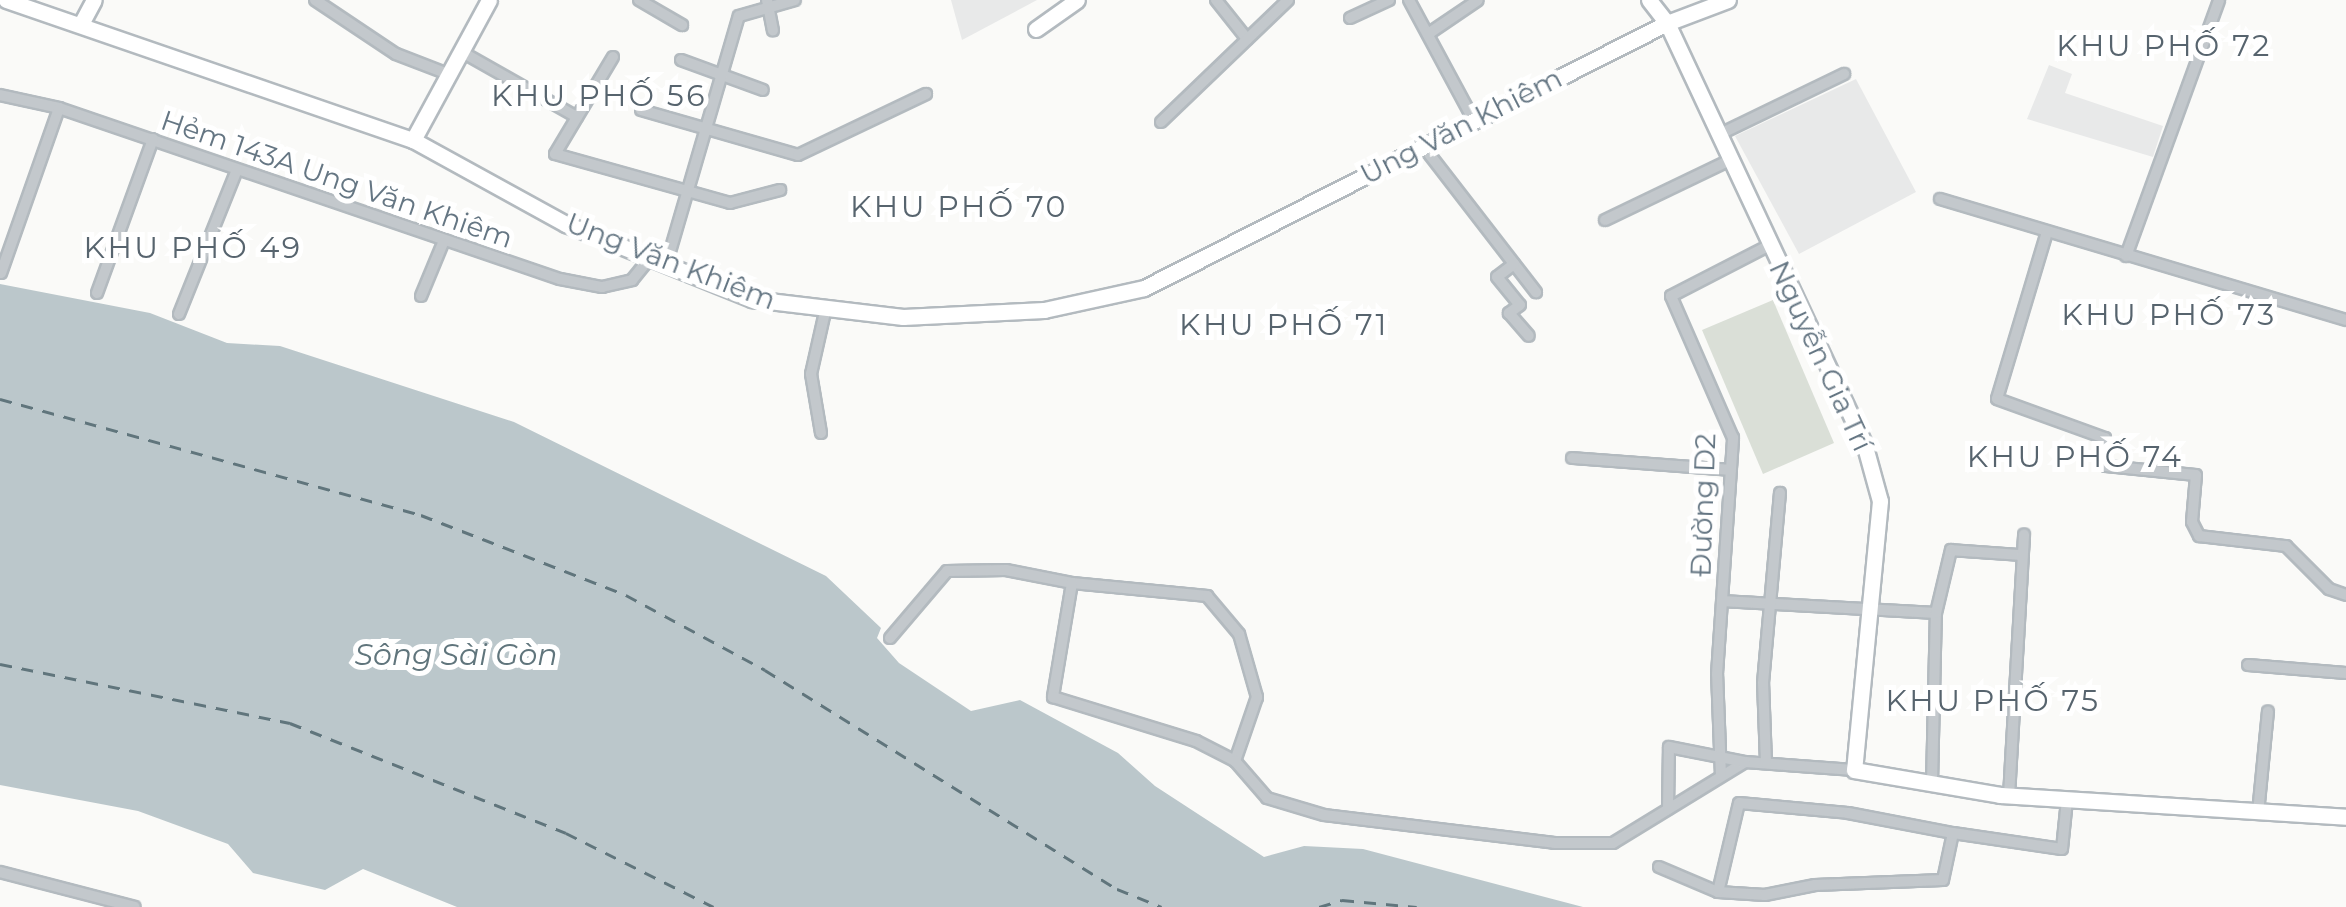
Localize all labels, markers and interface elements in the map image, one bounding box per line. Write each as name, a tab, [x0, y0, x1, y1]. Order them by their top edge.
district label: KHU PHỐ 72	[2056, 28, 2272, 64]
street label: Ung Văn Khiêm	[1355, 61, 1567, 191]
district label: KHU PHỐ 56	[491, 78, 707, 114]
street label: Hẻm 143A Ung Văn Khiêm	[157, 103, 517, 255]
district label: KHU PHỐ 70	[850, 189, 1068, 225]
street label: Ung Văn Khiêm	[562, 206, 780, 316]
district label: KHU PHỐ 49	[84, 230, 302, 266]
street label: Nguyễn Gia Trí	[1762, 256, 1880, 456]
district label: KHU PHỐ 73	[2061, 297, 2277, 333]
district label: KHU PHỐ 71	[1179, 307, 1389, 343]
street label: Đường D2	[1684, 433, 1722, 577]
district label: KHU PHỐ 74	[1967, 439, 2183, 475]
water label: Sông Sài Gòn	[355, 637, 557, 673]
district label: KHU PHỐ 75	[1885, 683, 2101, 719]

